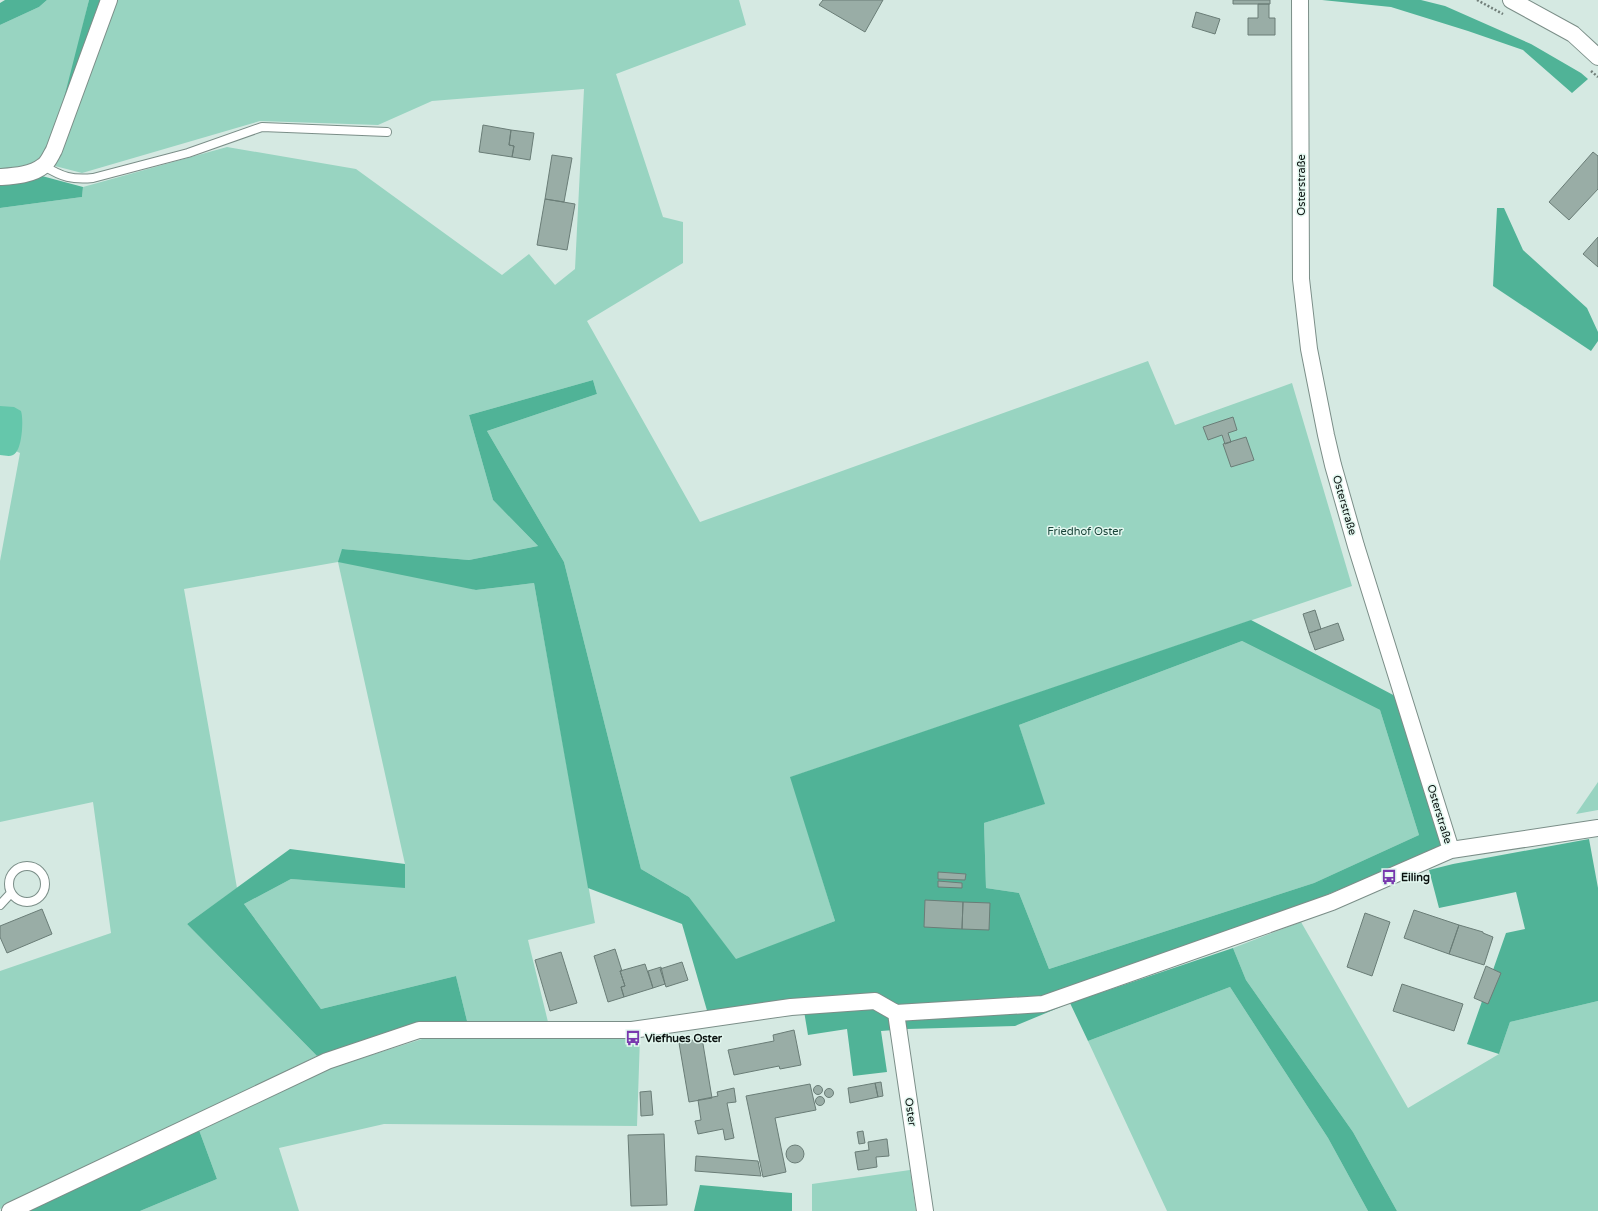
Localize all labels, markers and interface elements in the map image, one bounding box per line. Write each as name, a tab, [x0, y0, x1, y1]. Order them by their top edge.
street label: Osterstraße	[1295, 154, 1308, 216]
street label: Osterstraße	[1330, 474, 1359, 536]
park label: Friedhof Oster	[1047, 525, 1124, 538]
street label: Osterstraße	[1424, 783, 1455, 845]
bus stop icon: Eiling	[1380, 868, 1398, 886]
place label: Eiling	[1401, 871, 1430, 885]
bus stop icon: Viefhues Oster	[624, 1029, 642, 1047]
place label: Viefhues Oster	[645, 1032, 723, 1045]
street label: Oster	[902, 1097, 919, 1128]

